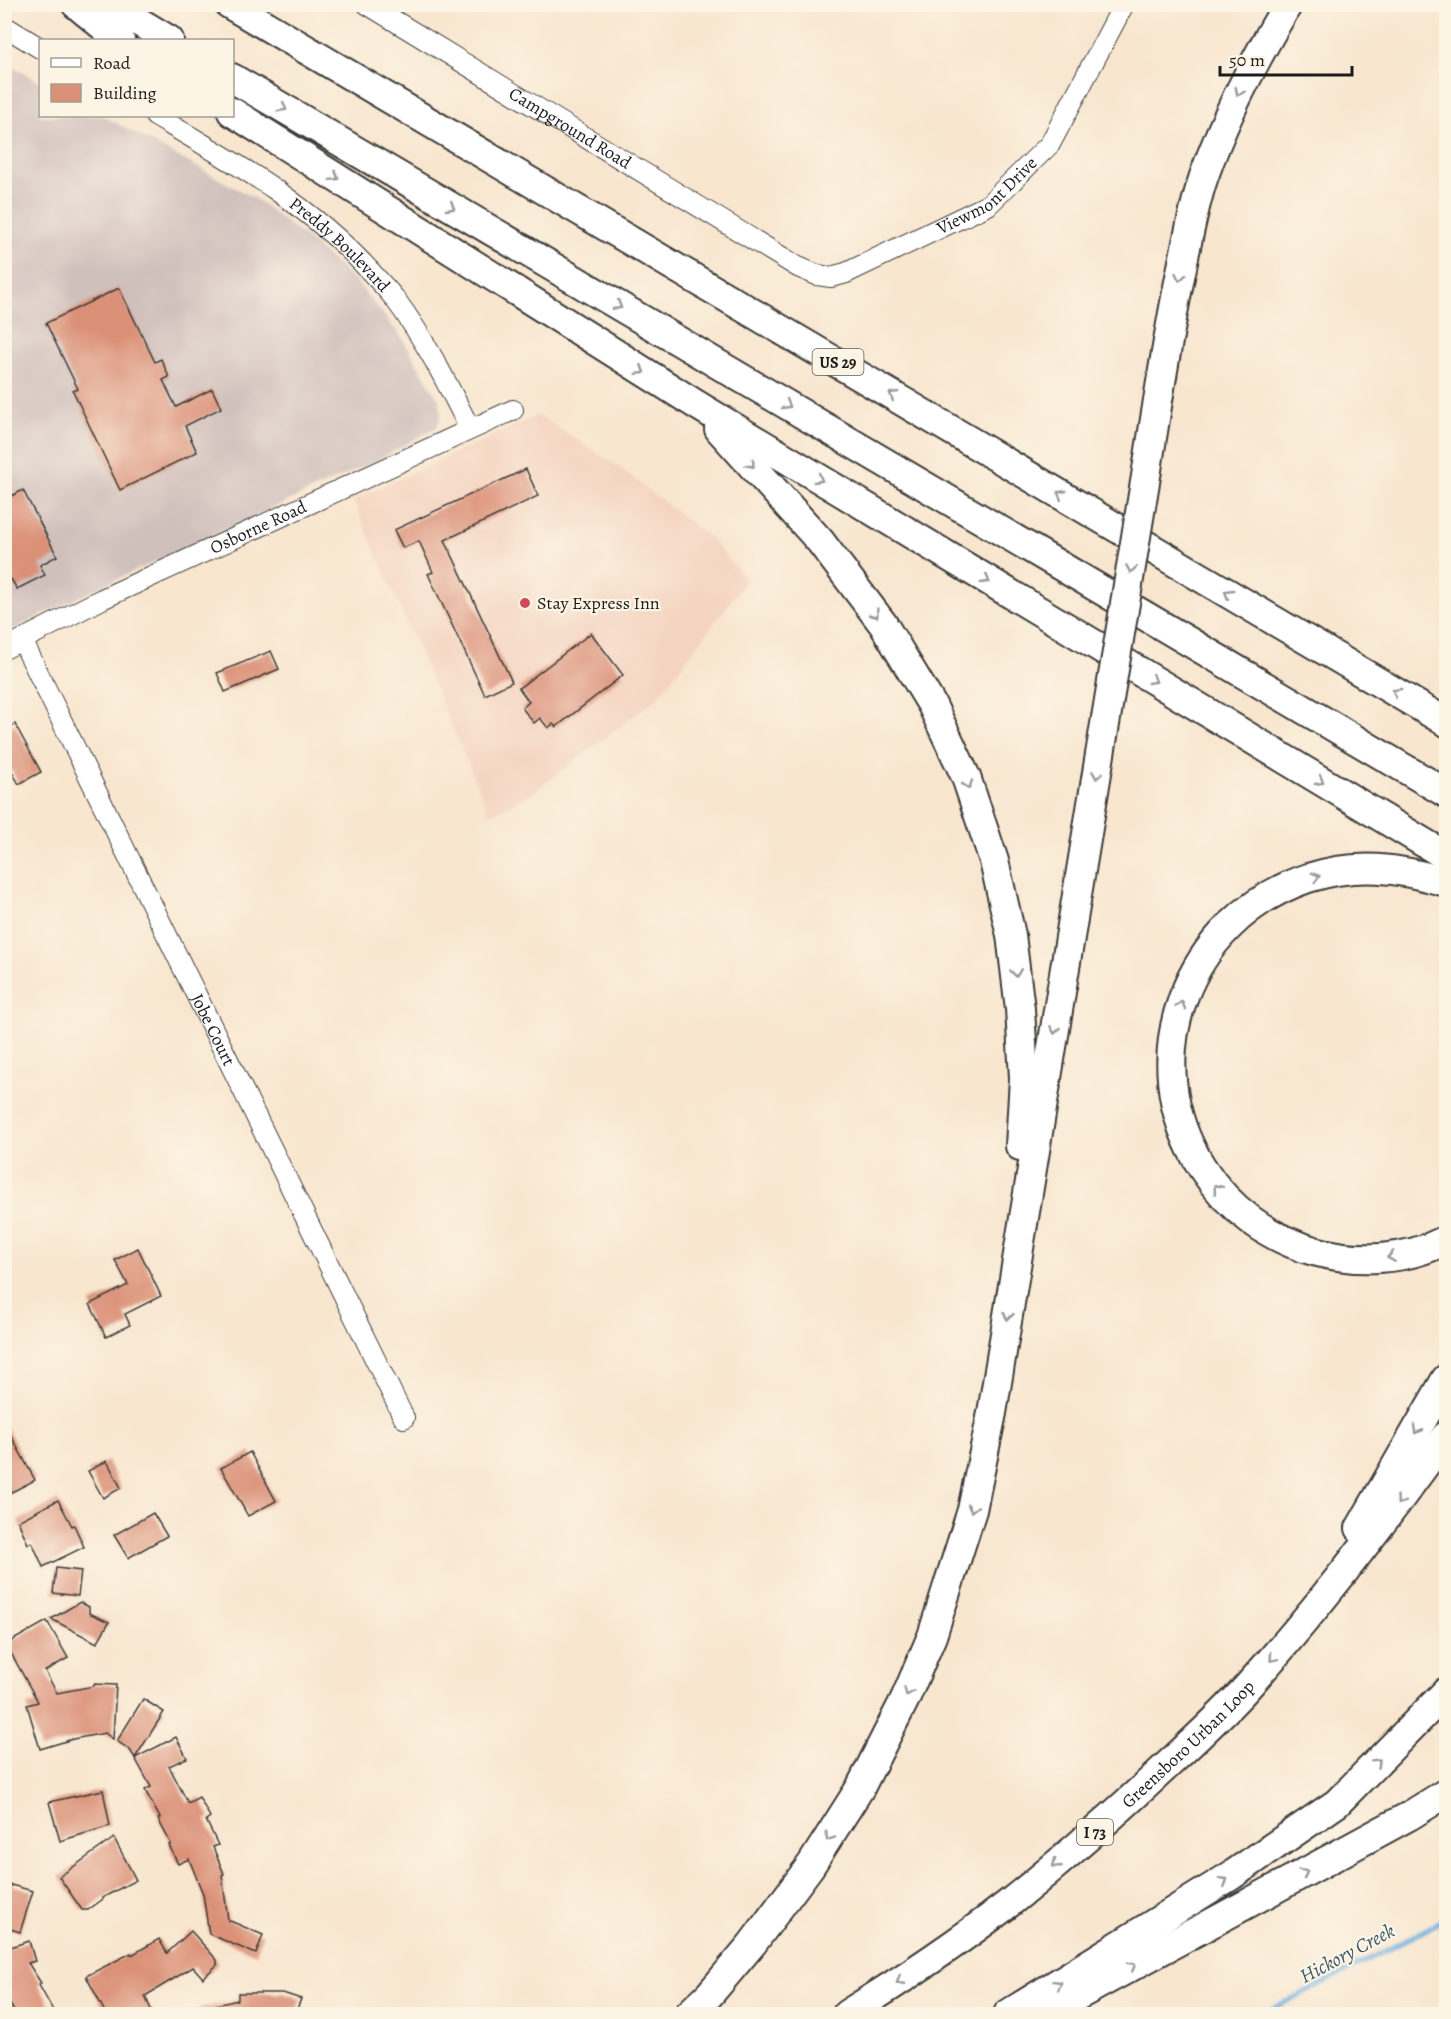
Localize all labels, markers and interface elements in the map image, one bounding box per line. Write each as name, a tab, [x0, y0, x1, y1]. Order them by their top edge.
legend	[39, 39, 234, 117]
scale bar	[1220, 39, 1352, 77]
text: 50 m	[1229, 48, 1265, 72]
text: Road	[93, 51, 131, 75]
text: Building	[93, 81, 157, 105]
street label: Campground Road	[504, 81, 636, 175]
one-way arrow	[1234, 86, 1246, 97]
one-way arrow	[277, 101, 287, 112]
street label: Viewmont Drive	[932, 151, 1042, 240]
one-way arrow	[329, 169, 339, 181]
street label: Preddy Boulevard	[284, 192, 396, 298]
one-way arrow	[444, 200, 455, 212]
one-way arrow	[1174, 272, 1187, 282]
one-way arrow	[612, 299, 623, 311]
road number: US 29	[812, 349, 864, 375]
one-way arrow	[635, 363, 645, 375]
one-way arrow	[889, 390, 899, 402]
one-way arrow	[781, 398, 791, 410]
one-way arrow	[743, 457, 754, 468]
one-way arrow	[813, 472, 823, 483]
one-way arrow	[1057, 489, 1067, 501]
street label: Osborne Road	[206, 494, 311, 560]
one-way arrow	[1125, 564, 1137, 573]
one-way arrow	[980, 572, 990, 584]
one-way arrow	[1224, 589, 1235, 600]
place label: Stay Express Inn	[537, 591, 660, 615]
marker: Stay Express Inn	[518, 596, 532, 610]
one-way arrow	[868, 607, 879, 618]
one-way arrow	[1147, 673, 1157, 685]
one-way arrow	[1392, 688, 1402, 700]
one-way arrow	[1091, 770, 1104, 780]
one-way arrow	[1314, 774, 1324, 785]
one-way arrow	[961, 779, 974, 789]
one-way arrow	[1311, 871, 1321, 884]
one-way arrow	[1009, 969, 1022, 978]
street label: Jobe Court	[185, 990, 241, 1070]
one-way arrow	[1174, 1000, 1186, 1011]
one-way arrow	[1050, 1025, 1062, 1035]
one-way arrow	[1213, 1184, 1224, 1195]
one-way arrow	[1386, 1250, 1395, 1262]
one-way arrow	[1003, 1312, 1015, 1321]
one-way arrow	[1413, 1424, 1424, 1434]
one-way arrow	[1396, 1494, 1407, 1505]
one-way arrow	[966, 1503, 979, 1513]
one-way arrow	[1269, 1651, 1280, 1662]
street label: Greensboro Urban Loop	[1116, 1675, 1260, 1814]
one-way arrow	[903, 1686, 915, 1697]
one-way arrow	[1370, 1759, 1381, 1770]
road number: I 73	[1077, 1819, 1113, 1845]
one-way arrow	[825, 1831, 836, 1842]
one-way arrow	[1052, 1857, 1063, 1868]
one-way arrow	[1297, 1869, 1308, 1880]
one-way arrow	[1217, 1877, 1228, 1888]
water label: Hickory Creek	[1295, 1917, 1400, 1990]
one-way arrow	[1126, 1962, 1137, 1973]
one-way arrow	[896, 1974, 906, 1986]
one-way arrow	[1052, 1979, 1062, 1991]

